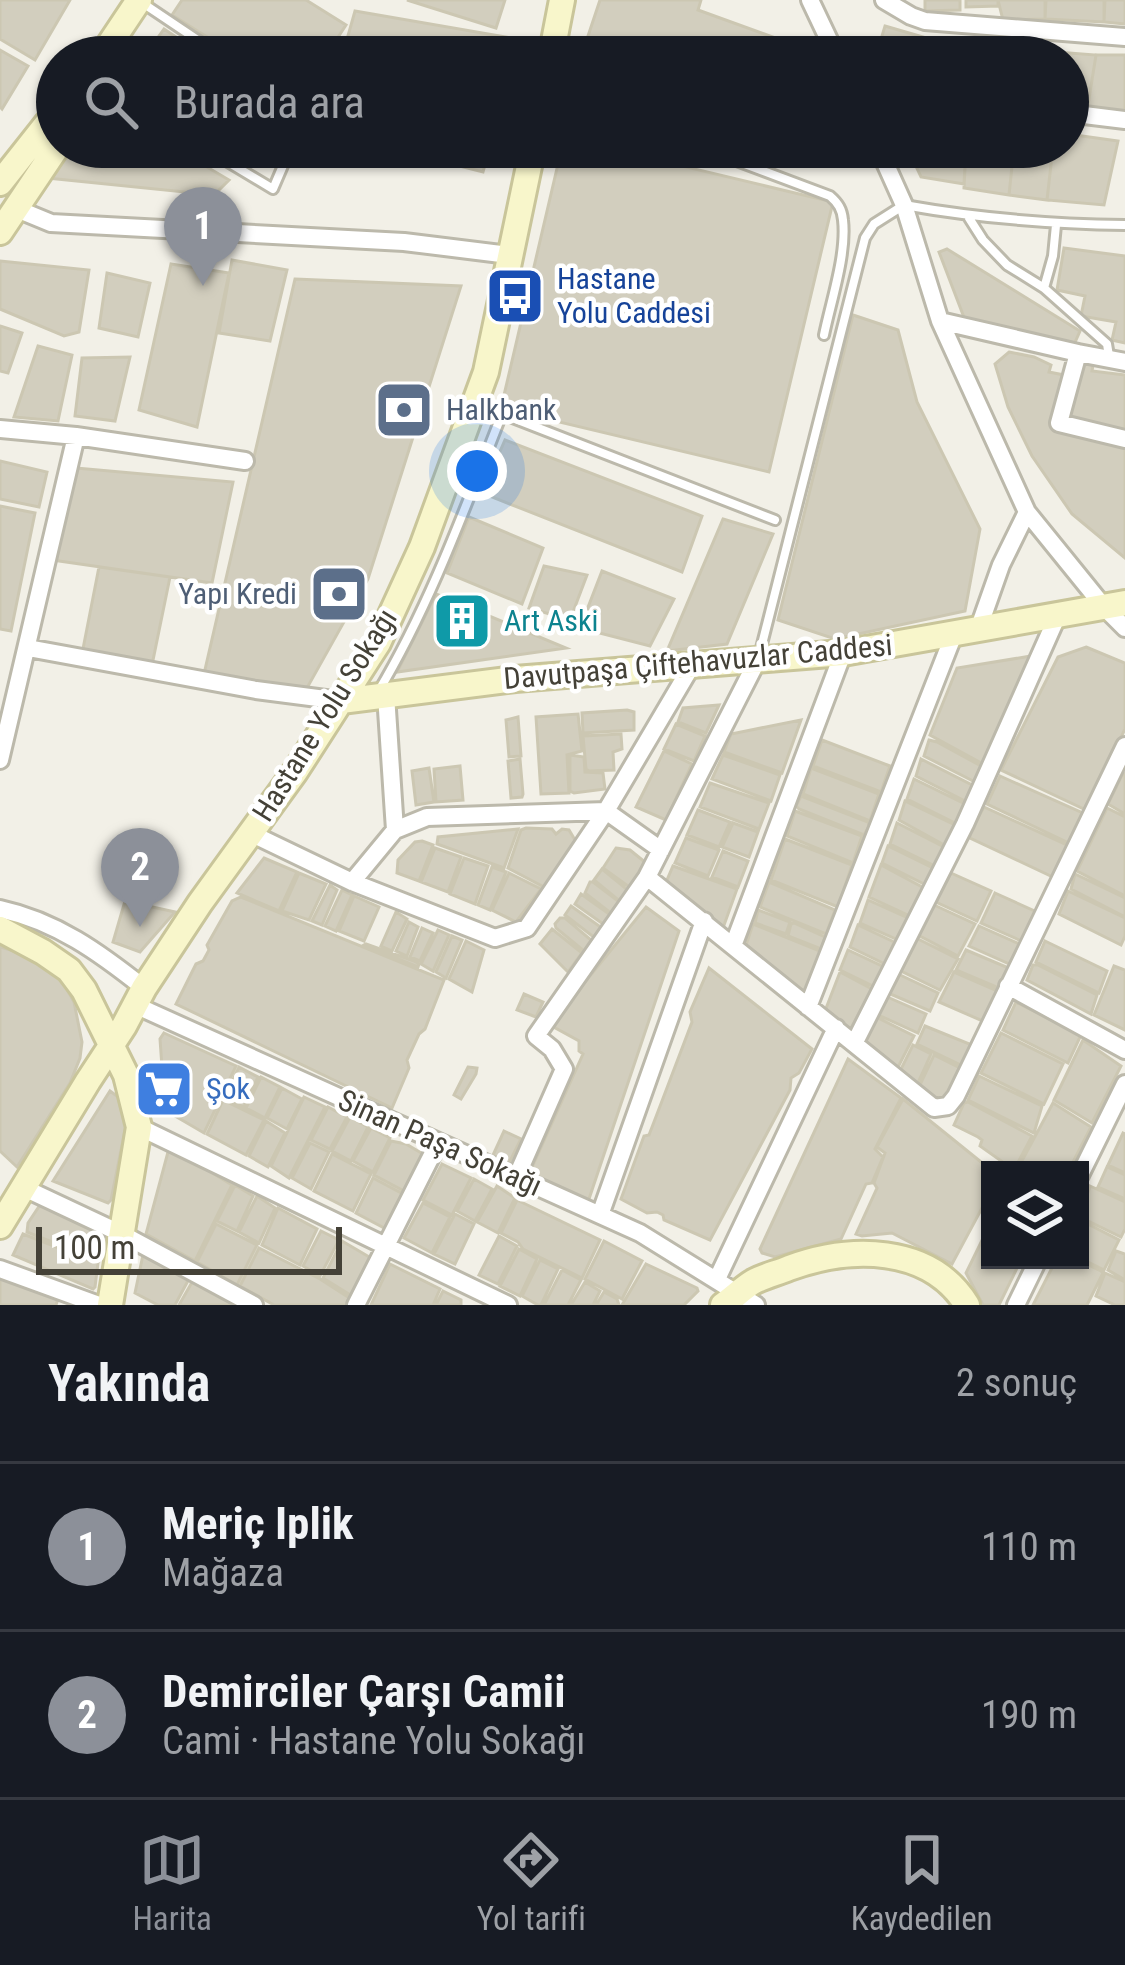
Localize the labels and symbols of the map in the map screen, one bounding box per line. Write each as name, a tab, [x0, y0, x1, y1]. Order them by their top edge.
pin: 1	[164, 187, 242, 286]
place label: Hastane Yolu Caddesi	[557, 261, 711, 330]
bus stop icon: Hastane Yolu Caddesi	[484, 265, 546, 327]
bank icon: Halkbank	[373, 379, 435, 441]
place label: Halkbank	[446, 392, 557, 427]
your location	[447, 441, 507, 501]
bank icon: Yapı Kredi	[308, 563, 370, 625]
place label: Yapı Kredi	[178, 576, 297, 611]
building icon: Art Aski	[431, 590, 493, 652]
street label: Hastane Yolu Sokağı	[245, 602, 404, 827]
place label: Art Aski	[504, 603, 598, 638]
street label: Davutpaşa Çiftehavuzlar Caddesi	[502, 627, 894, 696]
pin: 2	[101, 828, 179, 927]
supermarket icon: Şok	[133, 1058, 195, 1120]
place label: Şok	[206, 1071, 251, 1106]
street label: Sinan Paşa Sokağı	[333, 1082, 547, 1203]
scale bar	[36, 1221, 342, 1274]

